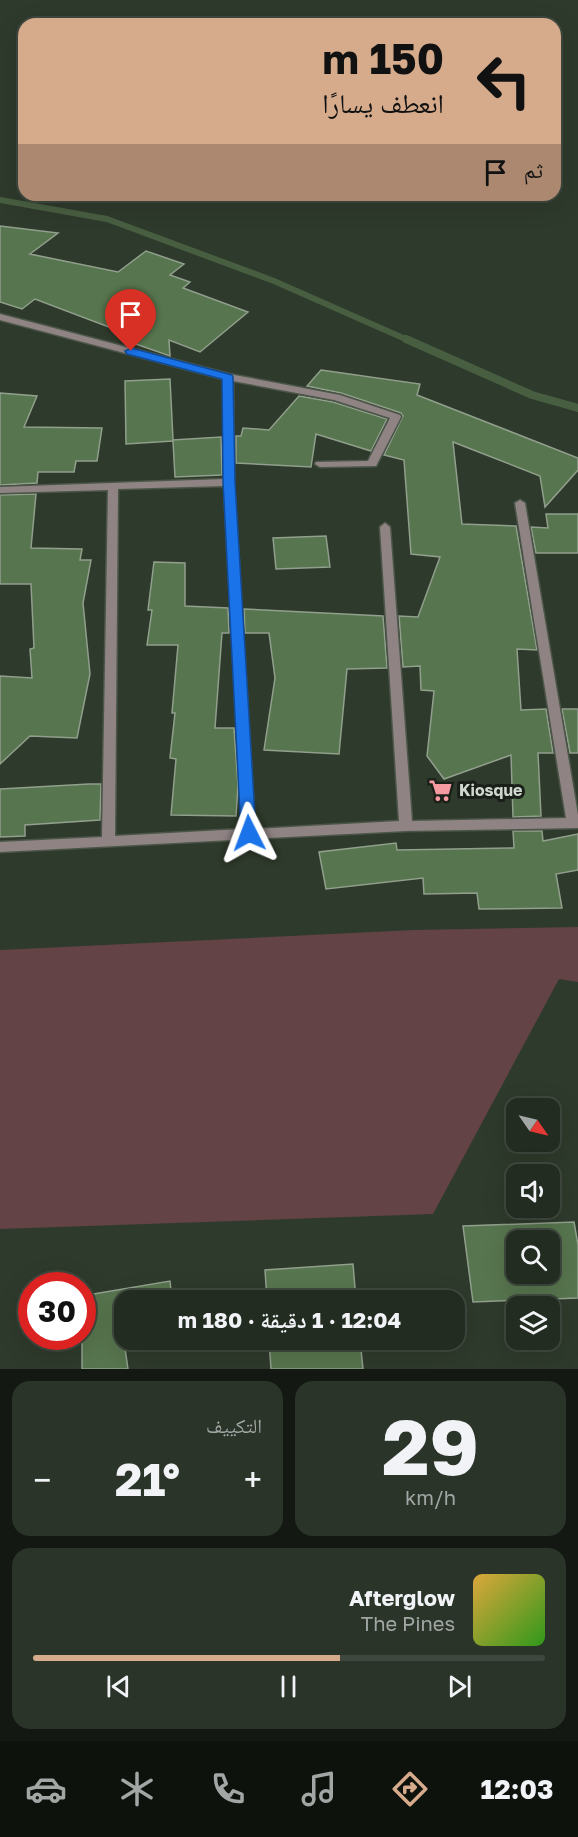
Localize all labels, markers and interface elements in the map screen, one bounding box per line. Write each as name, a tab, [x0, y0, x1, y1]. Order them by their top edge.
text: 150 m	[322, 33, 444, 83]
icon: left	[465, 42, 543, 120]
text: انعطف يسارًا	[322, 87, 444, 119]
icon: arrive	[479, 156, 512, 189]
text: ثم	[524, 156, 543, 183]
pin	[105, 289, 156, 351]
icon: arrive	[114, 298, 147, 331]
supermarket icon: Kiosque	[428, 777, 454, 803]
place label: Kiosque	[459, 780, 522, 800]
position arrow	[217, 801, 281, 865]
north arrow	[506, 1098, 560, 1152]
map controls	[506, 1098, 560, 1350]
button: sound	[506, 1164, 560, 1218]
button: search	[506, 1230, 560, 1284]
speed limit sign: 30	[18, 1272, 96, 1350]
button: layers	[506, 1296, 560, 1350]
text: 12:04 · 1 دقيقة · 180 m	[178, 1306, 401, 1333]
text: 29	[382, 1399, 479, 1492]
text: التكييف	[206, 1413, 262, 1437]
text: 21°	[115, 1452, 180, 1506]
text: −	[33, 1460, 51, 1499]
text: +	[244, 1460, 262, 1499]
text: km/h	[405, 1485, 456, 1509]
text: Afterglow	[349, 1584, 455, 1611]
text: The Pines	[361, 1611, 455, 1635]
icon: previous	[102, 1670, 135, 1703]
icon: pause	[272, 1670, 305, 1703]
icon: next	[443, 1670, 476, 1703]
icon: car	[25, 1768, 67, 1810]
icon: climate	[116, 1768, 158, 1810]
icon: phone	[207, 1768, 249, 1810]
icon: music	[298, 1768, 340, 1810]
icon: directions	[389, 1768, 431, 1810]
text: 12:03	[480, 1773, 553, 1805]

